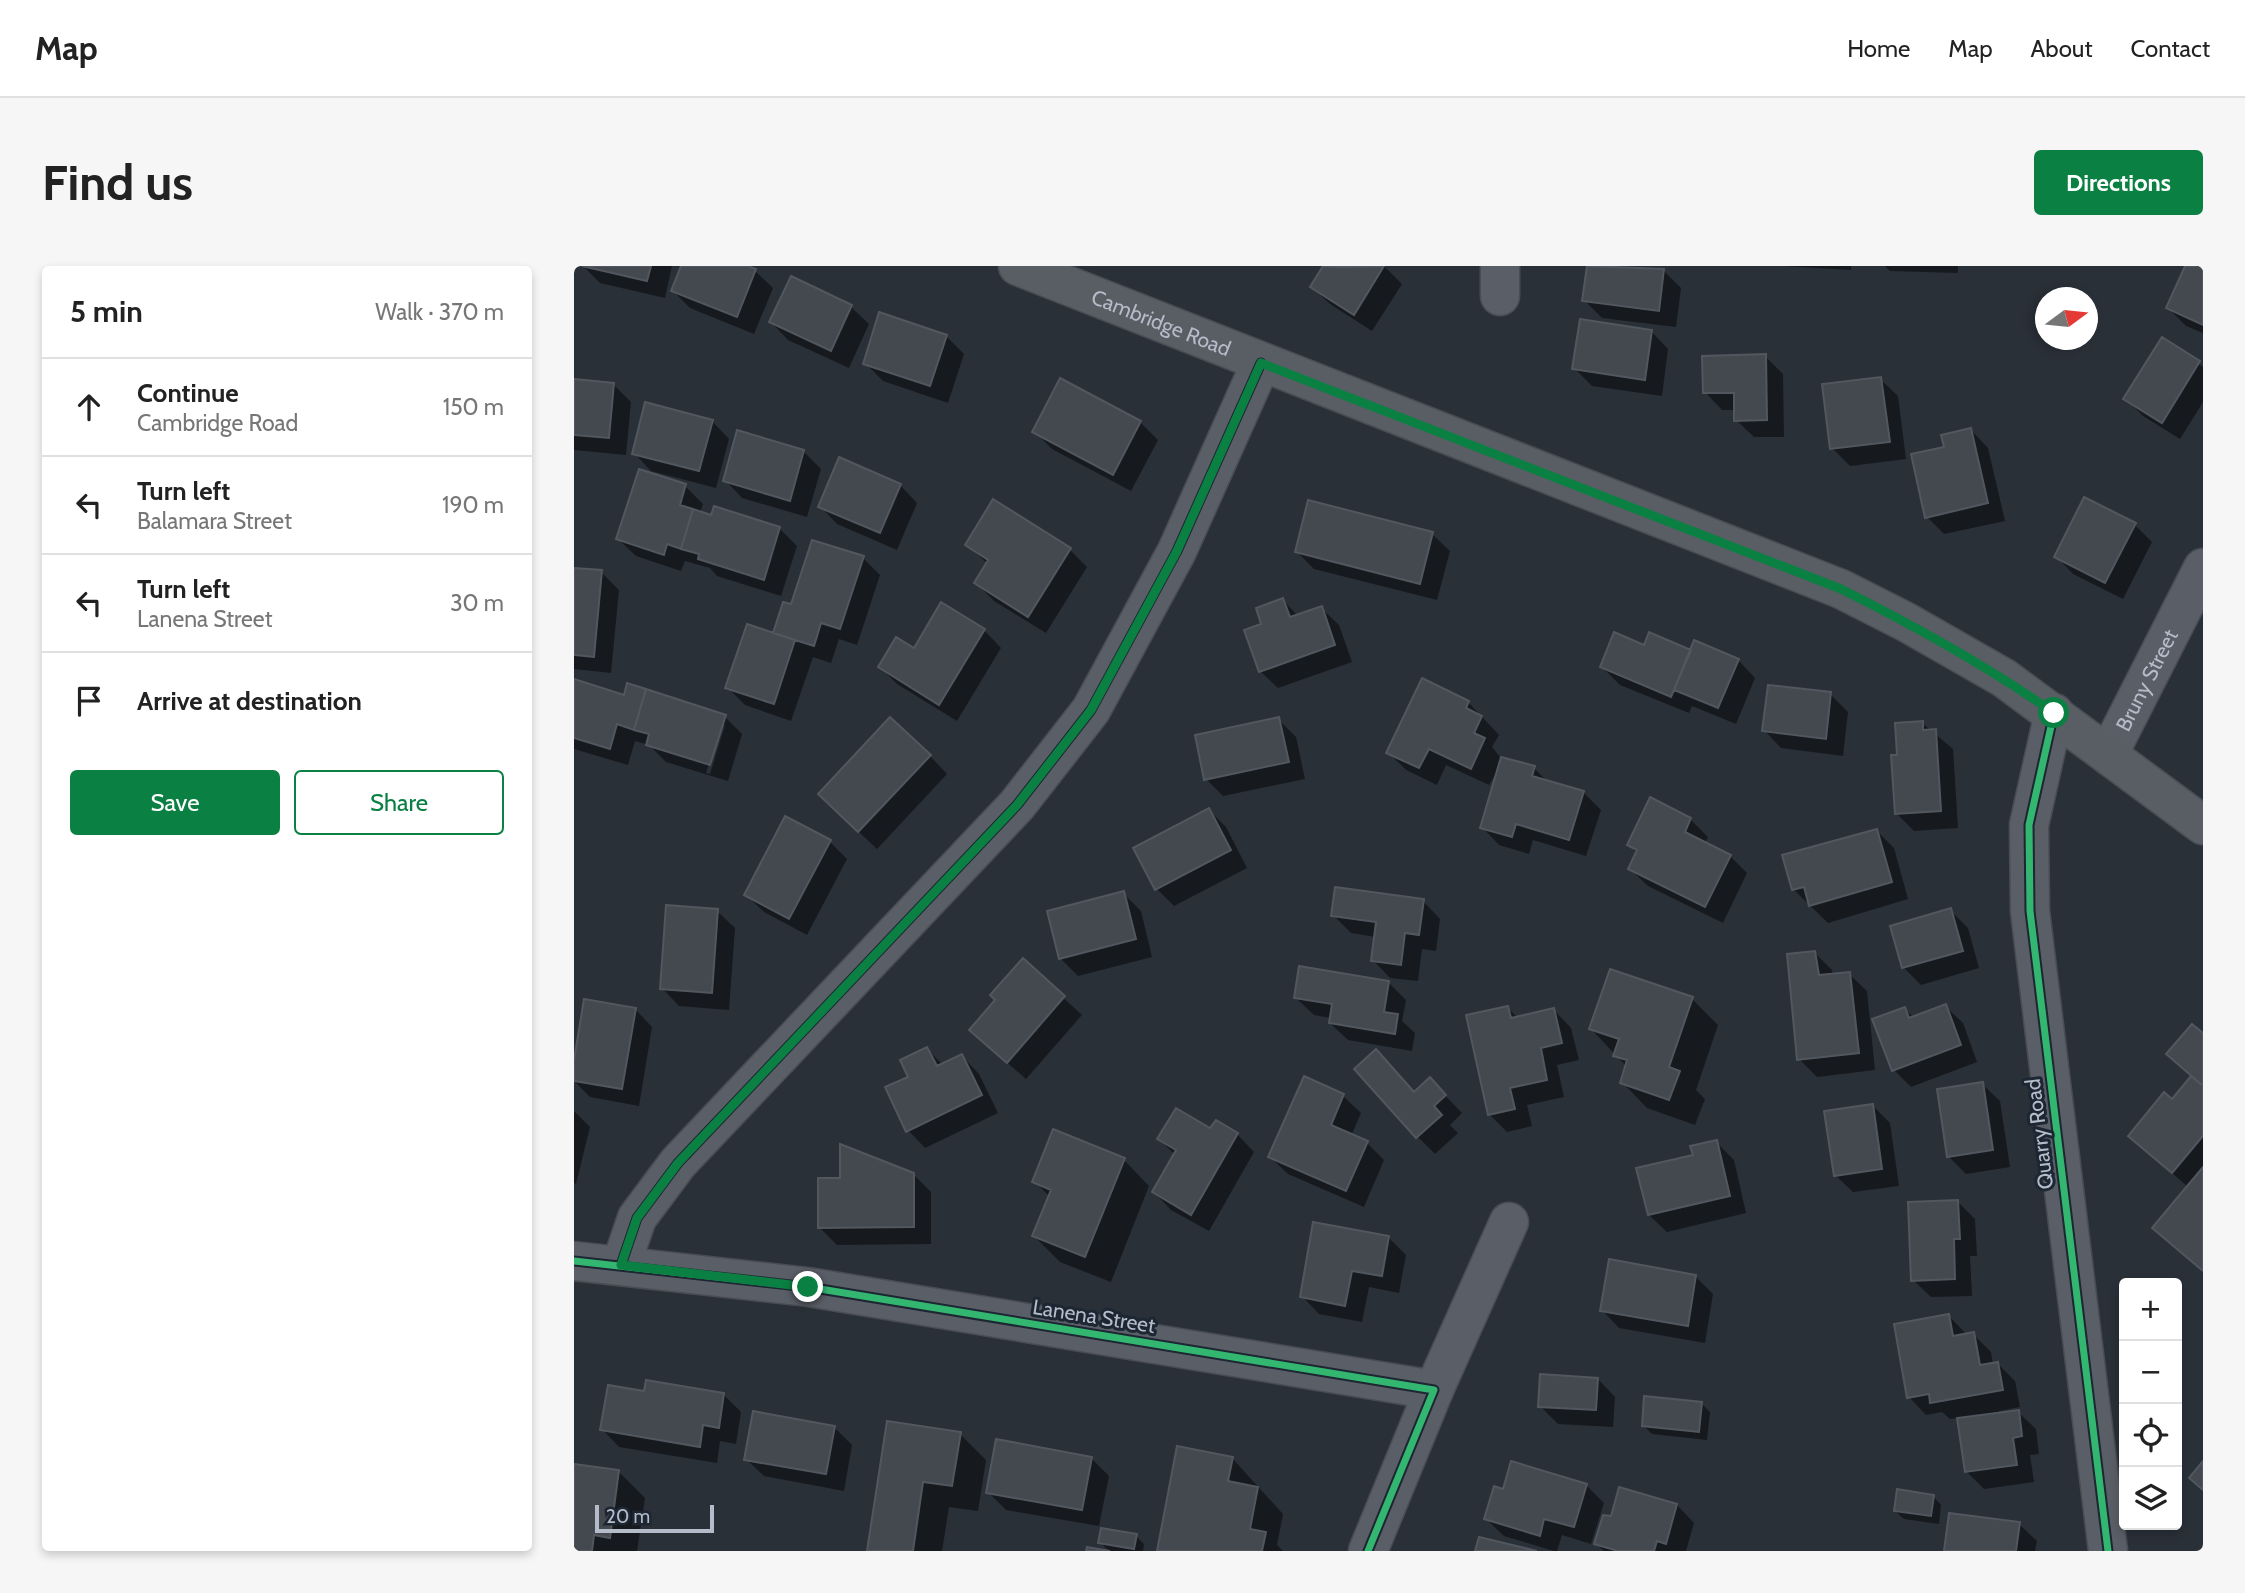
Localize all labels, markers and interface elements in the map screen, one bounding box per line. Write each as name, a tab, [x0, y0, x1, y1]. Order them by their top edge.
text: Map	[35, 28, 98, 68]
text: Home	[1847, 34, 1910, 63]
text: Map	[1948, 34, 1993, 63]
text: About	[2031, 34, 2093, 63]
text: Contact	[2131, 34, 2210, 63]
button: Directions	[2034, 150, 2203, 215]
text: Find us	[42, 153, 193, 212]
street label: Cambridge Road	[1088, 284, 1235, 361]
north arrow	[2035, 287, 2098, 350]
text: 5 min	[70, 293, 143, 330]
text: Walk · 370 m	[375, 298, 504, 326]
text: Continue	[137, 377, 239, 409]
icon: ahead	[70, 388, 108, 426]
text: 150 m	[443, 393, 504, 421]
text: Cambridge Road	[137, 409, 298, 437]
text: Turn left	[137, 475, 230, 507]
icon: left	[70, 486, 108, 524]
text: 190 m	[442, 491, 504, 519]
text: Balamara Street	[137, 507, 292, 535]
text: Turn left	[137, 573, 230, 605]
icon: left	[70, 584, 108, 622]
text: 30 m	[450, 589, 504, 617]
text: Lanena Street	[137, 605, 272, 633]
street label: Bruny Street	[2110, 625, 2182, 735]
icon: arrive	[70, 682, 108, 720]
text: Arrive at destination	[137, 685, 362, 717]
route start	[2038, 697, 2069, 728]
button: Save	[70, 770, 280, 835]
button: Share	[294, 770, 504, 835]
street label: Quarry Road	[2020, 1077, 2058, 1191]
route end	[792, 1271, 823, 1302]
map controls	[2119, 1278, 2182, 1530]
button: +	[2119, 1278, 2182, 1341]
street label: Lanena Street	[1031, 1294, 1157, 1338]
button: −	[2119, 1341, 2182, 1404]
button: locate	[2119, 1404, 2182, 1467]
button: layers	[2119, 1467, 2182, 1530]
scale bar	[595, 1502, 714, 1534]
text: 20 m	[606, 1505, 650, 1528]

